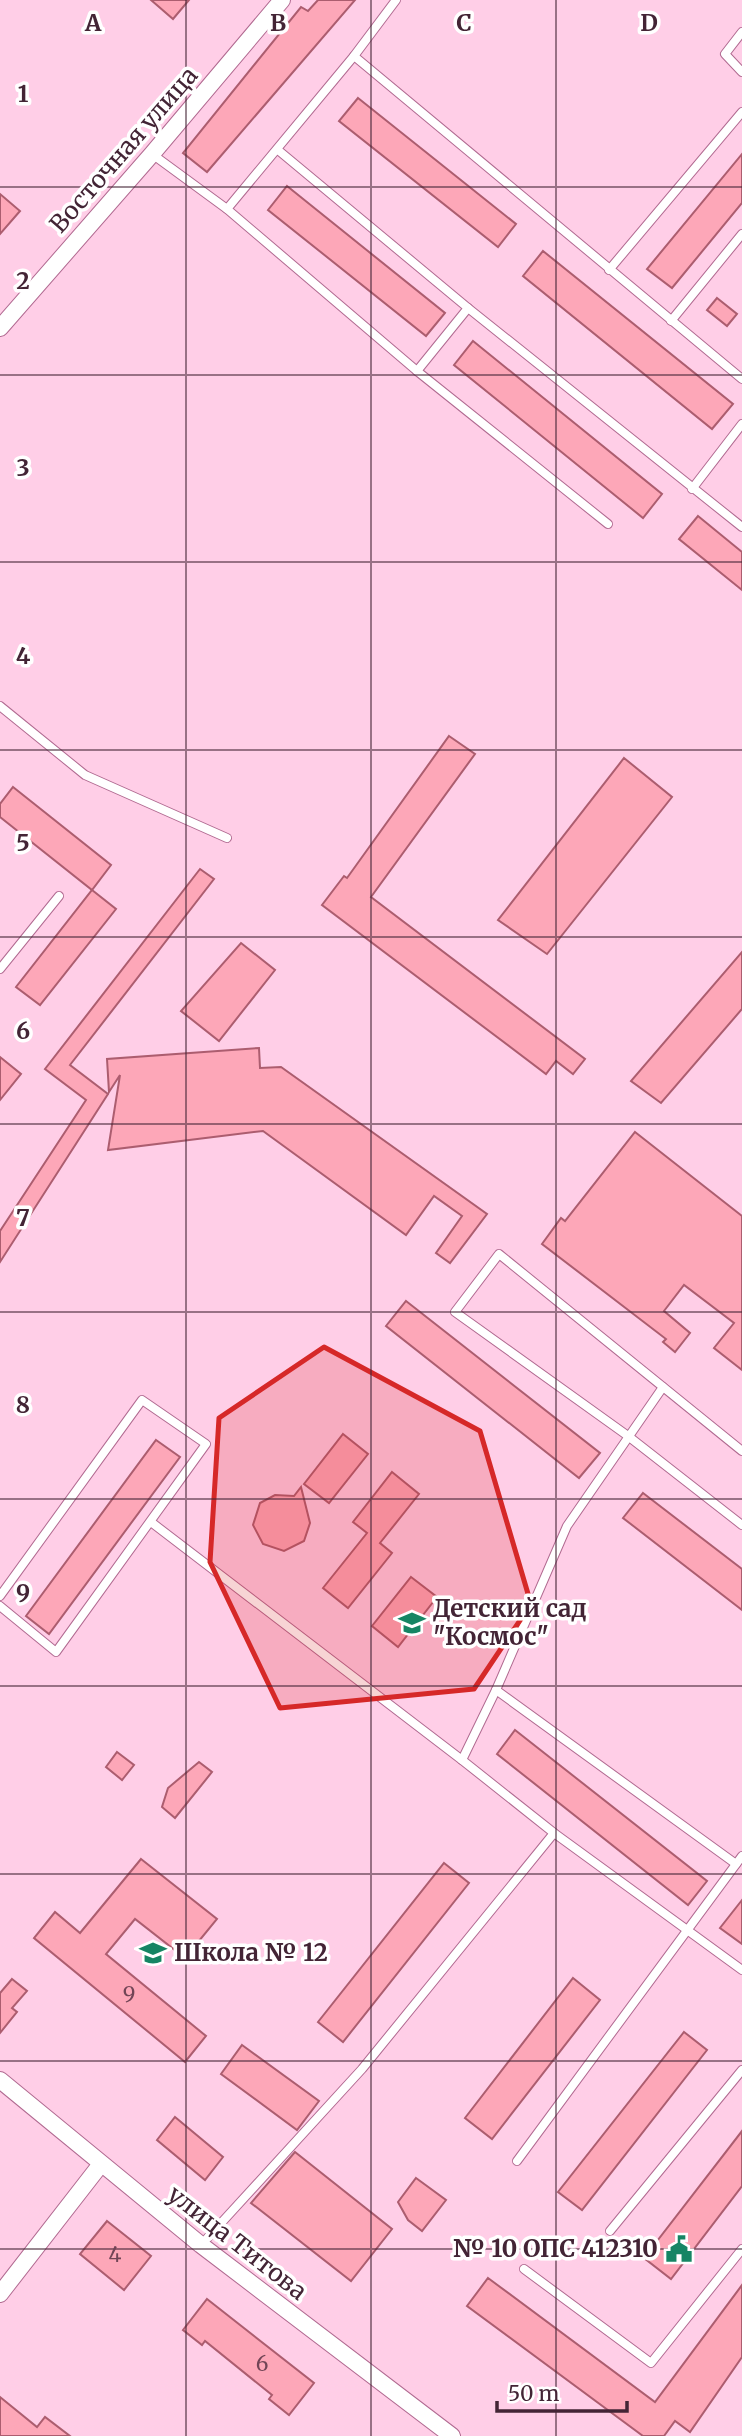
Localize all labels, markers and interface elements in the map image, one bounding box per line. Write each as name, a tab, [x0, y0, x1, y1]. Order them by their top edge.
text: A	[84, 8, 102, 37]
text: B	[270, 8, 286, 37]
text: C	[456, 8, 472, 37]
text: D	[640, 8, 658, 37]
street label: Восточная улица	[43, 60, 204, 239]
text: 1	[18, 79, 29, 108]
text: 2	[16, 266, 30, 295]
text: 3	[16, 453, 30, 482]
text: 4	[16, 641, 31, 670]
text: 5	[16, 828, 30, 857]
text: 6	[16, 1016, 30, 1045]
text: 7	[16, 1203, 30, 1232]
text: 8	[16, 1390, 30, 1419]
text: 9	[16, 1578, 30, 1607]
place label: Детский сад "Космос"	[433, 1593, 587, 1652]
school or university icon: Детский сад "Космос"	[397, 1608, 427, 1638]
place label: Школа № 12	[174, 1937, 328, 1968]
school or university icon: Школа № 12	[138, 1938, 168, 1968]
house number: 9	[123, 1981, 135, 2008]
street label: улица Титова	[162, 2179, 313, 2307]
place label: № 10 ОПС 412310	[453, 2233, 658, 2264]
public building icon: № 10 ОПС 412310	[664, 2234, 694, 2264]
house number: 4	[109, 2241, 122, 2268]
house number: 6	[256, 2350, 268, 2377]
scale bar	[497, 2370, 626, 2414]
text: 50 m	[508, 2380, 559, 2407]

